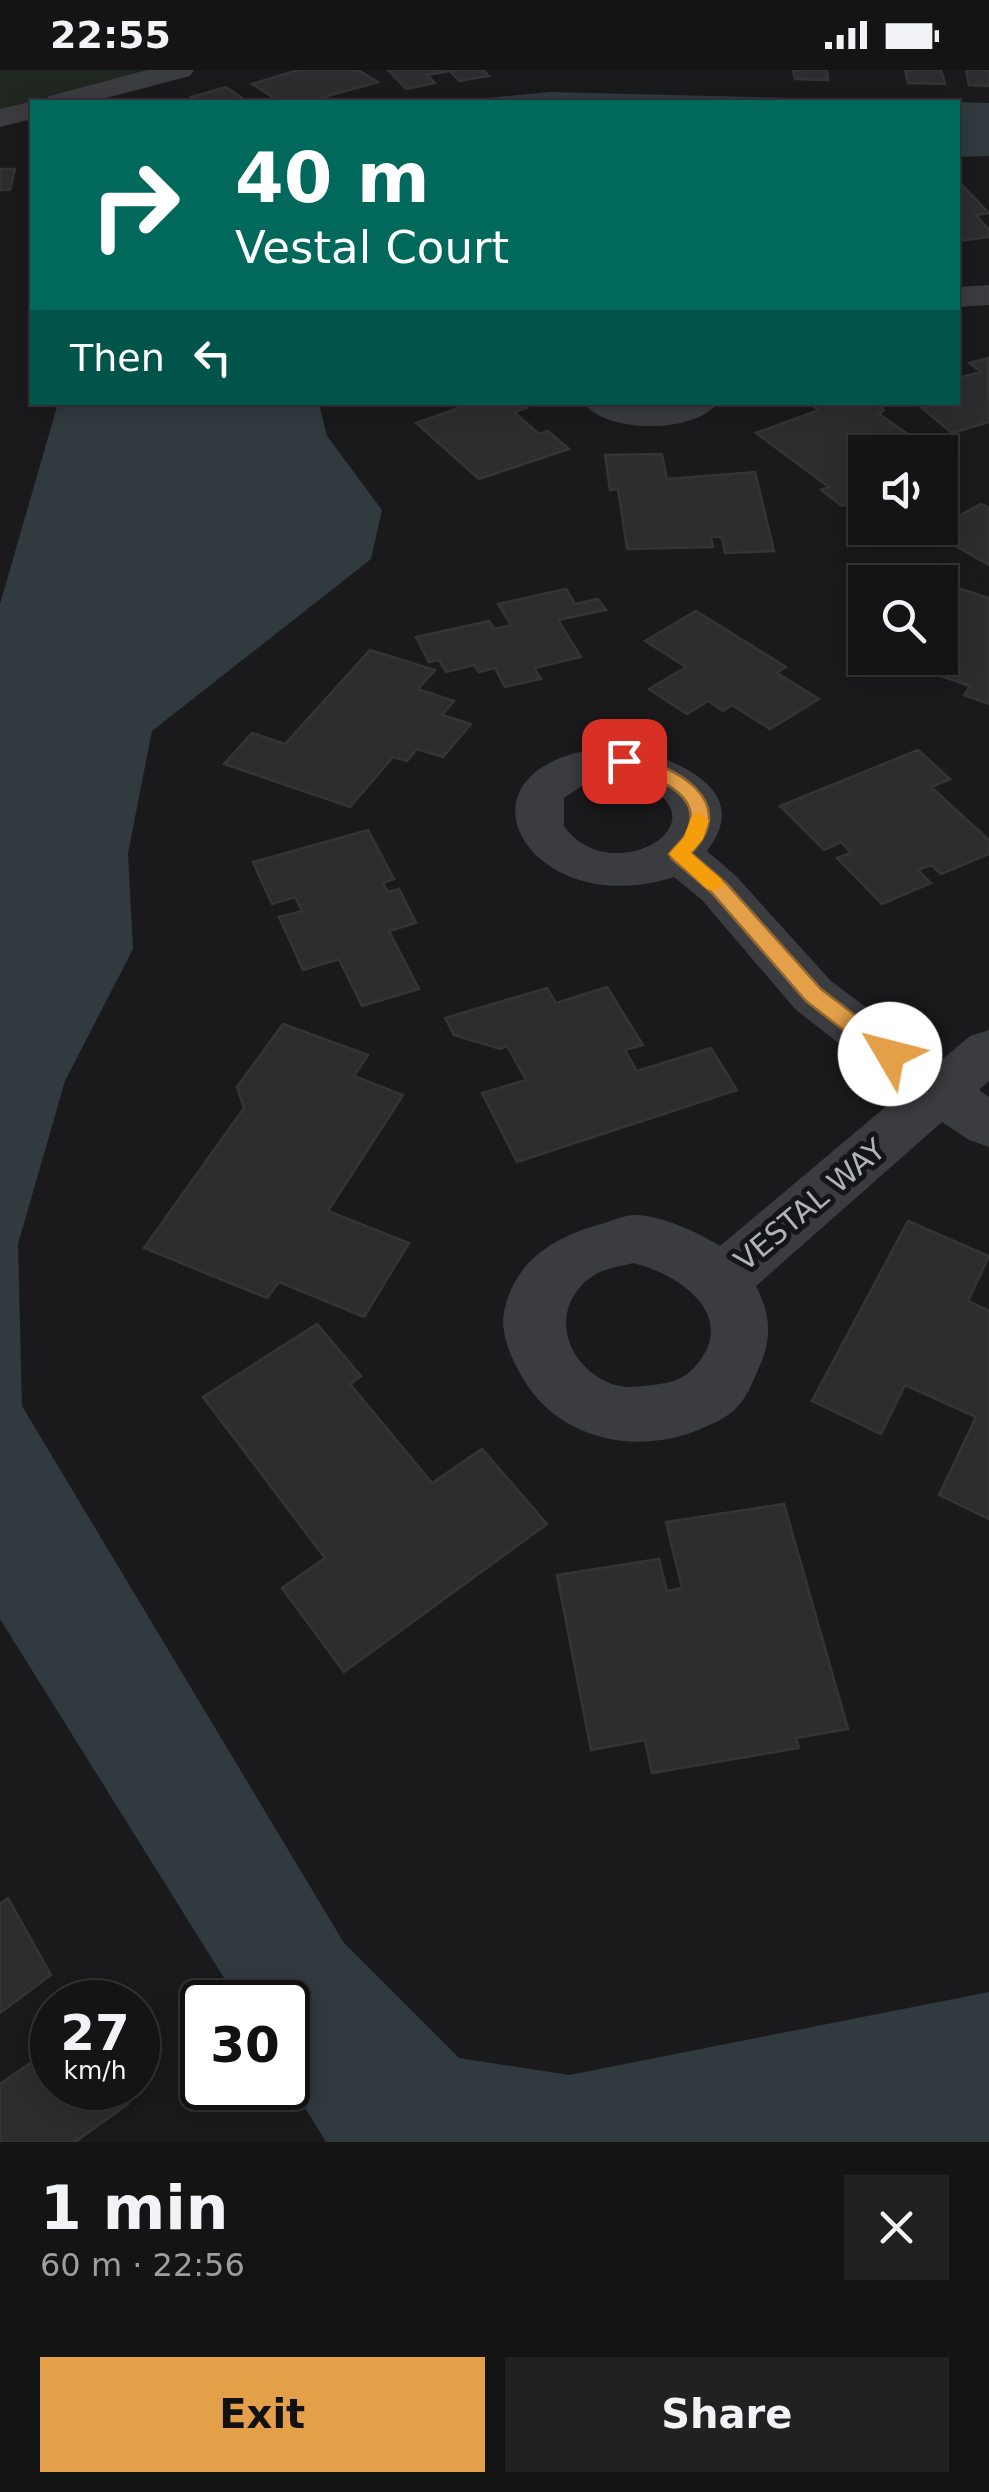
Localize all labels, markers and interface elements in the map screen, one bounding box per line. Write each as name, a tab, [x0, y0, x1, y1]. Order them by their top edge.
text: 22:55	[50, 13, 171, 57]
text: 40 m	[235, 137, 430, 219]
icon: right	[70, 140, 200, 270]
text: Vestal Court	[235, 221, 509, 274]
icon: left	[185, 330, 240, 385]
text: Then	[70, 336, 165, 380]
map controls	[848, 435, 958, 675]
button: sound	[848, 435, 958, 545]
button: search	[848, 565, 958, 675]
pin	[582, 719, 667, 804]
icon: arrive	[597, 734, 652, 789]
position arrow	[838, 1002, 942, 1106]
street label: VESTAL WAY	[727, 1131, 893, 1278]
speed limit sign: 30	[180, 1980, 310, 2110]
text: 27	[60, 2004, 130, 2062]
text: km/h	[63, 2056, 127, 2085]
text: 1 min	[40, 2173, 228, 2243]
button: close	[844, 2175, 949, 2280]
text: 60 m · 22:56	[40, 2246, 245, 2284]
button: Exit	[40, 2357, 485, 2472]
button: Share	[505, 2357, 949, 2472]

